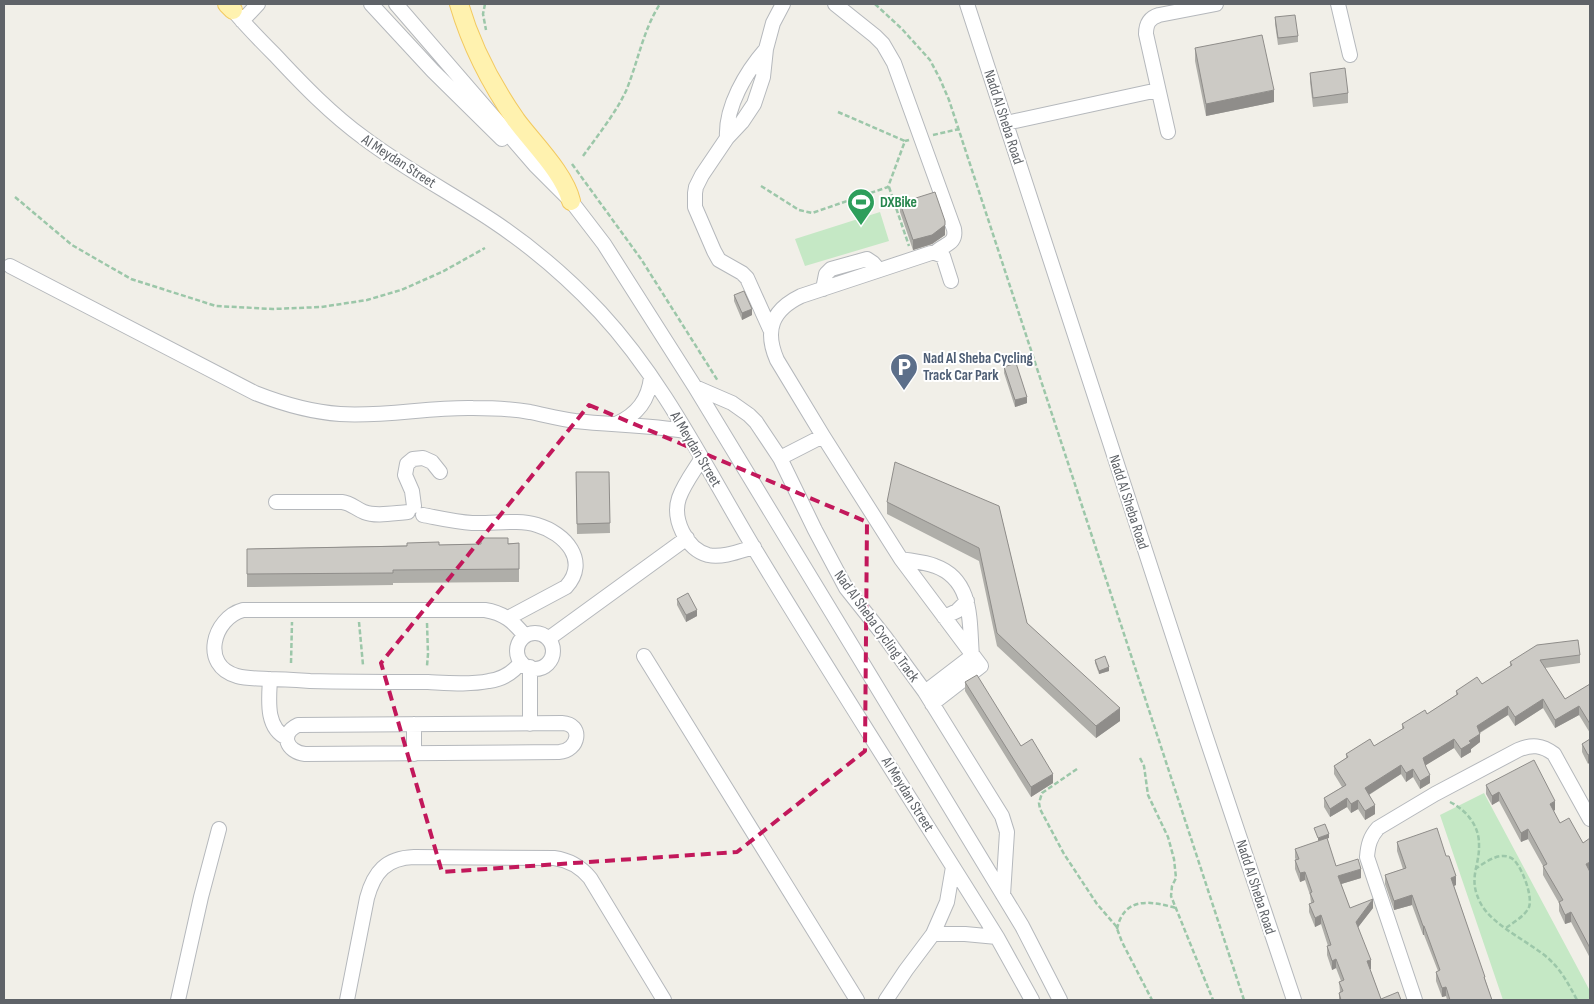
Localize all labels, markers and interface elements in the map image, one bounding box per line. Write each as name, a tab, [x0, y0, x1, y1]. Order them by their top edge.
street label: Nadd Al Sheba Road	[979, 67, 1028, 167]
street label: Al Meydan Street	[357, 130, 440, 193]
sports icon: DXBike	[846, 187, 876, 226]
place label: DXBike	[880, 193, 917, 212]
place label: Nad Al Sheba Cycling Track Car Park	[923, 349, 1034, 385]
parking icon: Nad Al Sheba Cycling Track Car Park	[889, 352, 919, 391]
street label: Al Meydan Street	[665, 407, 726, 491]
street label: Nadd Al Sheba Road	[1104, 452, 1153, 552]
street label: Nad Al Sheba Cycling Track	[830, 567, 924, 686]
street label: Al Meydan Street	[877, 752, 938, 836]
street label: Nadd Al Sheba Road	[1231, 837, 1280, 937]

